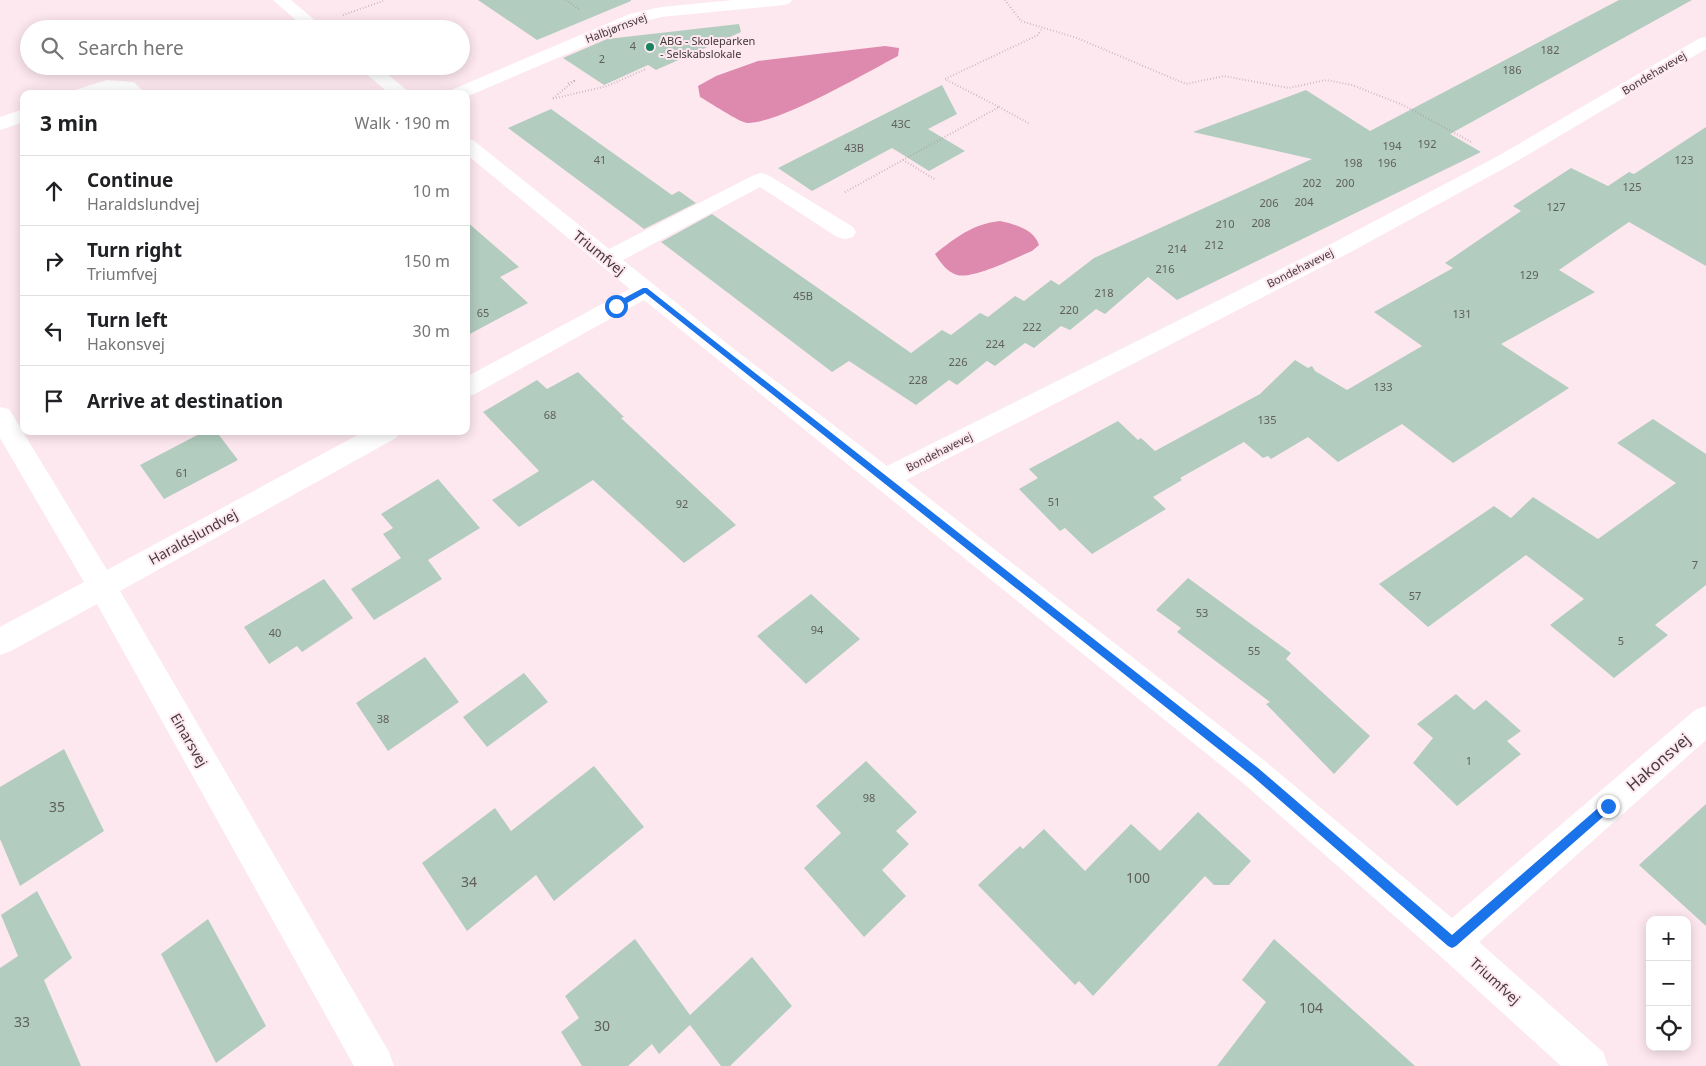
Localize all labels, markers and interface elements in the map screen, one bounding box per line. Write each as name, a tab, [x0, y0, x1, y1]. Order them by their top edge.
street label: Halbjørnsvej	[583, 9, 649, 46]
search box	[20, 20, 470, 75]
place label: ABG - Skoleparken - Selskabslokale	[660, 33, 755, 61]
icon: search	[38, 34, 66, 62]
text: Search here	[78, 35, 184, 61]
house number: 4	[630, 38, 637, 53]
marker: ABG - Skoleparken - Selskabslokale	[644, 41, 656, 53]
house number: 182	[1541, 42, 1559, 57]
street label: Bondehavevej	[1619, 47, 1689, 98]
house number: 2	[599, 51, 605, 66]
house number: 186	[1503, 62, 1521, 77]
text: 3 min	[40, 109, 98, 137]
text: Walk · 190 m	[355, 112, 450, 134]
house number: 43C	[891, 116, 911, 131]
house number: 192	[1418, 136, 1436, 151]
house number: 194	[1383, 138, 1402, 153]
house number: 43B	[844, 140, 864, 155]
house number: 41	[594, 152, 606, 167]
house number: 123	[1675, 152, 1693, 167]
house number: 198	[1344, 155, 1362, 170]
house number: 196	[1378, 155, 1396, 170]
text: Continue	[87, 167, 173, 193]
house number: 202	[1303, 175, 1321, 190]
house number: 200	[1336, 175, 1354, 190]
icon: ahead	[40, 177, 68, 205]
house number: 125	[1623, 179, 1641, 194]
text: 10 m	[413, 180, 450, 202]
text: Haraldslundvej	[87, 193, 200, 215]
house number: 204	[1295, 194, 1314, 209]
house number: 206	[1260, 195, 1278, 210]
house number: 127	[1547, 199, 1565, 214]
house number: 208	[1252, 215, 1270, 230]
house number: 210	[1216, 216, 1234, 231]
street label: Triumfvej	[569, 226, 629, 279]
text: Turn right	[87, 237, 182, 263]
house number: 212	[1205, 237, 1223, 252]
house number: 214	[1168, 241, 1187, 256]
street label: Bondehavevej	[1264, 244, 1336, 291]
icon: right	[40, 247, 68, 275]
text: 150 m	[403, 250, 450, 272]
house number: 216	[1156, 261, 1174, 276]
text: Triumfvej	[87, 263, 157, 285]
house number: 129	[1520, 267, 1538, 282]
house number: 218	[1095, 285, 1113, 300]
house number: 45B	[793, 288, 813, 303]
route start	[605, 295, 628, 318]
house number: 220	[1060, 302, 1078, 317]
house number: 65	[477, 305, 489, 320]
house number: 131	[1453, 306, 1471, 321]
text: Turn left	[87, 307, 168, 333]
icon: left	[40, 317, 68, 345]
house number: 222	[1023, 319, 1041, 334]
text: 30 m	[413, 320, 450, 342]
text: Hakonsvej	[87, 333, 165, 355]
house number: 224	[986, 336, 1005, 351]
house number: 226	[949, 354, 967, 369]
house number: 228	[909, 372, 927, 387]
house number: 133	[1374, 379, 1392, 394]
icon: arrive	[40, 387, 68, 415]
text: Arrive at destination	[87, 388, 283, 414]
house number: 68	[544, 407, 556, 422]
house number: 135	[1258, 412, 1276, 427]
street label: Bondehavevej	[903, 428, 975, 475]
house number: 61	[176, 465, 188, 480]
house number: 51	[1048, 494, 1060, 509]
house number: 92	[676, 496, 688, 511]
street label: Haraldslundvej	[145, 504, 241, 569]
house number: 7	[1692, 557, 1698, 572]
house number: 57	[1409, 588, 1421, 603]
house number: 53	[1196, 605, 1208, 620]
house number: 94	[811, 622, 824, 637]
house number: 40	[269, 625, 281, 640]
house number: 5	[1618, 633, 1624, 648]
house number: 55	[1248, 643, 1260, 658]
street label: Einarsvej	[166, 709, 212, 770]
house number: 38	[377, 711, 389, 726]
street label: Hakonsvej	[1621, 728, 1695, 796]
house number: 1	[1466, 753, 1472, 768]
house number: 98	[863, 790, 875, 805]
route end	[1597, 795, 1620, 818]
house number: 35	[49, 797, 65, 816]
house number: 100	[1126, 868, 1150, 887]
house number: 34	[461, 872, 477, 891]
map controls	[1646, 916, 1691, 1051]
button: +	[1646, 916, 1691, 961]
street label: Triumfvej	[1466, 953, 1525, 1008]
button: −	[1646, 961, 1691, 1006]
house number: 104	[1299, 998, 1323, 1017]
button: locate	[1646, 1006, 1691, 1051]
house number: 33	[14, 1012, 30, 1031]
house number: 30	[594, 1016, 610, 1035]

